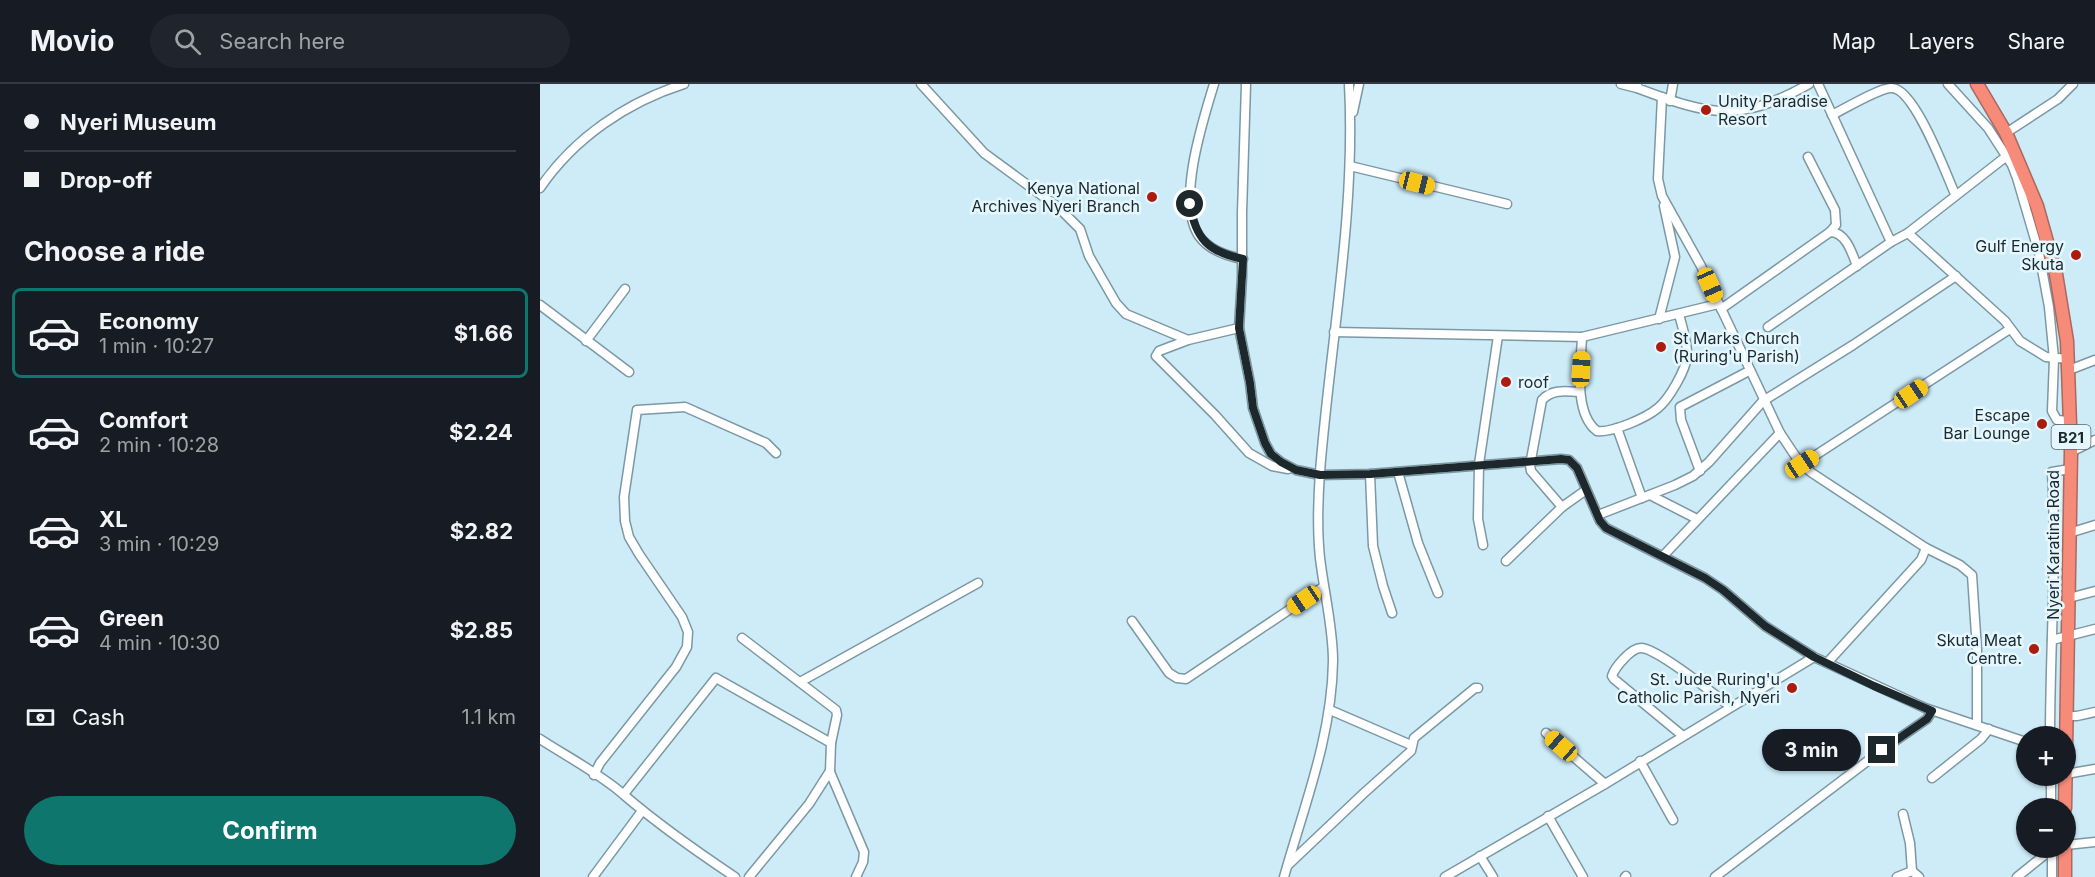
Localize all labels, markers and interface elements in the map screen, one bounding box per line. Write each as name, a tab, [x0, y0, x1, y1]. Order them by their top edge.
search box	[150, 14, 570, 68]
text: Movio	[30, 24, 114, 58]
icon: search	[171, 25, 204, 58]
text: Search here	[219, 28, 345, 54]
text: Map	[1832, 29, 1876, 54]
text: Layers	[1909, 29, 1975, 54]
text: Share	[2008, 29, 2065, 54]
place label: Unity Paradise Resort	[1718, 91, 1828, 129]
marker: Unity Paradise Resort	[1699, 103, 1713, 117]
text: Nyeri Museum	[60, 109, 217, 135]
text: Drop-off	[60, 167, 152, 193]
car	[1397, 170, 1437, 196]
place label: Kenya National Archives Nyeri Branch	[971, 178, 1140, 216]
marker: Kenya National Archives Nyeri Branch	[1145, 190, 1159, 204]
route start	[1176, 190, 1203, 217]
text: Choose a ride	[24, 235, 205, 268]
place label: Gulf Energy Skuta	[1975, 236, 2064, 274]
marker: Gulf Energy Skuta	[2069, 248, 2083, 262]
car	[1694, 265, 1726, 305]
icon: car	[27, 306, 81, 360]
text: Economy	[99, 308, 199, 334]
text: $1.66	[454, 320, 513, 346]
place label: St Marks Church (Ruring'u Parish)	[1673, 328, 1800, 366]
text: 1 min · 10:27	[99, 334, 214, 358]
marker: St Marks Church (Ruring'u Parish)	[1654, 340, 1668, 354]
car	[1571, 351, 1591, 387]
place label: roof	[1518, 372, 1549, 392]
marker: roof	[1499, 375, 1513, 389]
car	[1891, 376, 1931, 412]
icon: car	[27, 405, 81, 459]
place label: Escape Bar Lounge	[1943, 405, 2030, 443]
text: Comfort	[99, 407, 188, 433]
marker: Escape Bar Lounge	[2035, 417, 2049, 431]
text: $2.24	[449, 419, 513, 445]
road number: B21	[2052, 425, 2090, 449]
text: 2 min · 10:28	[99, 433, 219, 457]
car	[1782, 447, 1822, 481]
street label: Nyeri Karatina Road	[2043, 470, 2063, 620]
icon: car	[27, 504, 81, 558]
text: XL	[99, 506, 128, 532]
text: $2.82	[450, 518, 513, 544]
text: 3 min · 10:29	[99, 532, 219, 556]
car	[1284, 582, 1324, 618]
icon: car	[27, 603, 81, 657]
text: Green	[99, 605, 164, 631]
text: $2.85	[450, 617, 513, 643]
place label: Skuta Meat Centre.	[1937, 630, 2022, 668]
text: 4 min · 10:30	[99, 631, 220, 655]
marker: Skuta Meat Centre.	[2027, 642, 2041, 656]
place label: St. Jude Ruring'u Catholic Parish, Nyeri	[1617, 669, 1780, 707]
marker: St. Jude Ruring'u Catholic Parish, Nyeri	[1785, 681, 1799, 695]
icon: cash	[24, 701, 57, 734]
text: Cash	[72, 704, 125, 730]
text: 1.1 km	[462, 705, 516, 729]
map controls	[2016, 726, 2076, 858]
button: +	[2016, 726, 2076, 786]
car	[1542, 727, 1580, 765]
callout: 3 min	[1762, 729, 1861, 771]
route end	[1868, 736, 1895, 763]
text: 3 min	[1785, 738, 1838, 762]
button: Confirm	[24, 796, 516, 865]
button: −	[2016, 798, 2076, 858]

